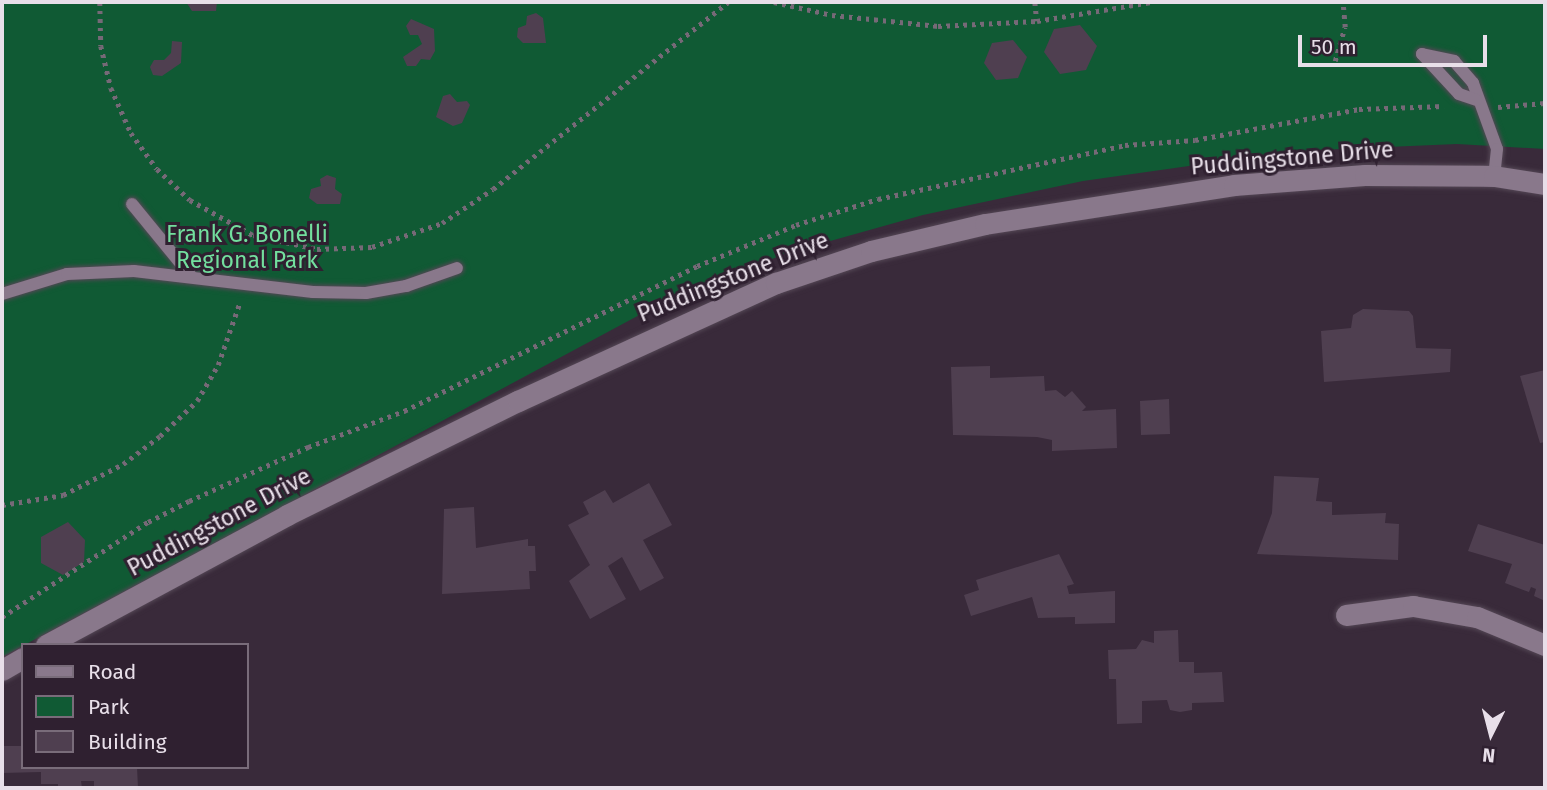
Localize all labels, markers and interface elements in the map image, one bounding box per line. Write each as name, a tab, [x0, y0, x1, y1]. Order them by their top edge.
scale bar	[1302, 21, 1491, 65]
text: 50 m	[1311, 34, 1357, 60]
street label: Puddingstone Drive	[1189, 135, 1395, 181]
park label: Frank G. Bonelli Regional Park	[166, 220, 328, 274]
street label: Puddingstone Drive	[633, 226, 833, 328]
street label: Puddingstone Drive	[123, 462, 315, 582]
legend	[21, 643, 248, 769]
text: Road	[88, 659, 136, 685]
text: Park	[88, 694, 129, 720]
north arrow	[1456, 699, 1526, 769]
text: Building	[88, 729, 167, 755]
text: N	[1481, 743, 1496, 767]

